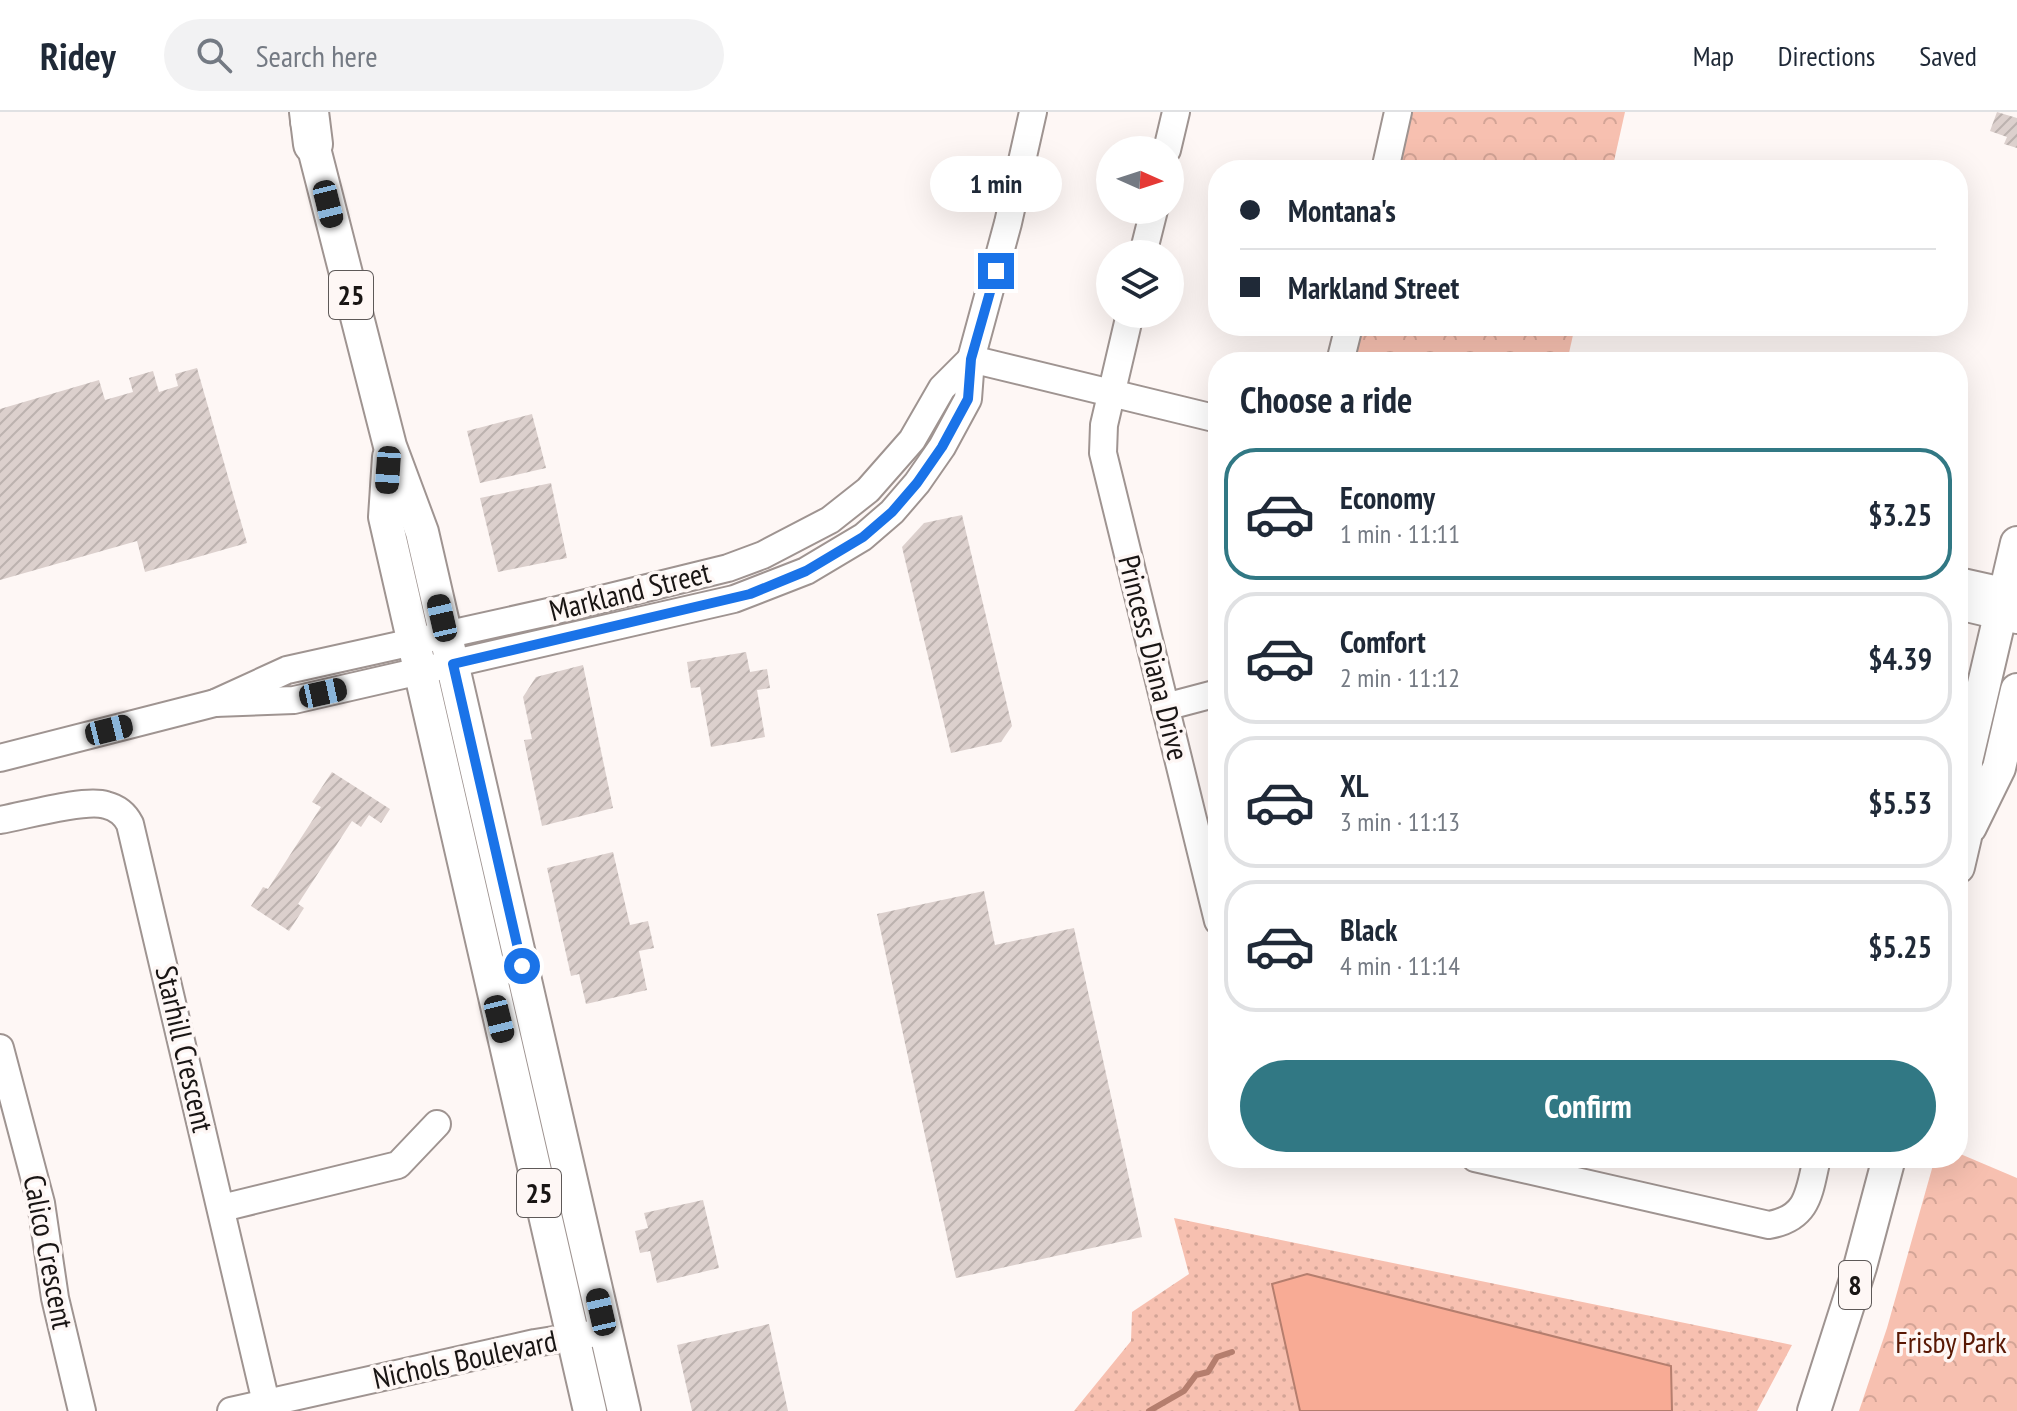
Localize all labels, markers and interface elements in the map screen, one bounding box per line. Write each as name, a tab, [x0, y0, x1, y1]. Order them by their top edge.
search box	[164, 19, 724, 91]
text: Ridey	[40, 31, 116, 80]
icon: search	[192, 33, 236, 77]
text: Search here	[256, 36, 378, 75]
text: Map	[1693, 37, 1734, 74]
text: Directions	[1778, 37, 1875, 74]
text: Saved	[1919, 37, 1977, 74]
north arrow	[1096, 136, 1184, 224]
map controls	[1096, 136, 1184, 328]
callout: 1 min	[930, 155, 1062, 211]
text: 1 min	[970, 167, 1022, 200]
car	[311, 178, 345, 230]
text: Montana's	[1288, 191, 1396, 230]
button: layers	[1096, 240, 1184, 328]
route end	[978, 253, 1014, 289]
text: Markland Street	[1288, 268, 1459, 307]
road number: 25	[329, 271, 373, 319]
text: Choose a ride	[1240, 376, 1412, 423]
car	[374, 445, 402, 495]
icon: car	[1244, 478, 1316, 550]
text: Economy	[1340, 478, 1435, 517]
text: $3.25	[1868, 495, 1932, 534]
text: 1 min · 11:11	[1340, 517, 1460, 550]
street label: Princess Diana Drive	[1110, 551, 1199, 764]
street label: Markland Street	[545, 552, 715, 629]
car	[425, 592, 459, 644]
icon: car	[1244, 622, 1316, 694]
text: Comfort	[1340, 622, 1426, 661]
text: $4.39	[1868, 639, 1932, 678]
text: 2 min · 11:12	[1340, 661, 1460, 694]
car	[297, 676, 349, 710]
car	[83, 713, 135, 747]
icon: car	[1244, 766, 1316, 838]
text: XL	[1340, 766, 1369, 805]
text: $5.53	[1868, 783, 1932, 822]
text: 3 min · 11:13	[1340, 805, 1460, 838]
icon: car	[1244, 910, 1316, 982]
text: Black	[1340, 910, 1397, 949]
text: $5.25	[1868, 927, 1932, 966]
route start	[504, 948, 540, 984]
text: 4 min · 11:14	[1340, 949, 1460, 982]
street label: Starhill Crescent	[147, 962, 224, 1136]
car	[482, 993, 516, 1045]
button: Confirm	[1240, 1060, 1936, 1152]
road number: 25	[517, 1169, 561, 1217]
street label: Calico Crescent	[15, 1171, 84, 1333]
road number: 8	[1839, 1261, 1871, 1309]
car	[584, 1286, 618, 1338]
street label: Nichols Boulevard	[369, 1320, 560, 1397]
park label: Frisby Park	[1895, 1322, 2007, 1361]

